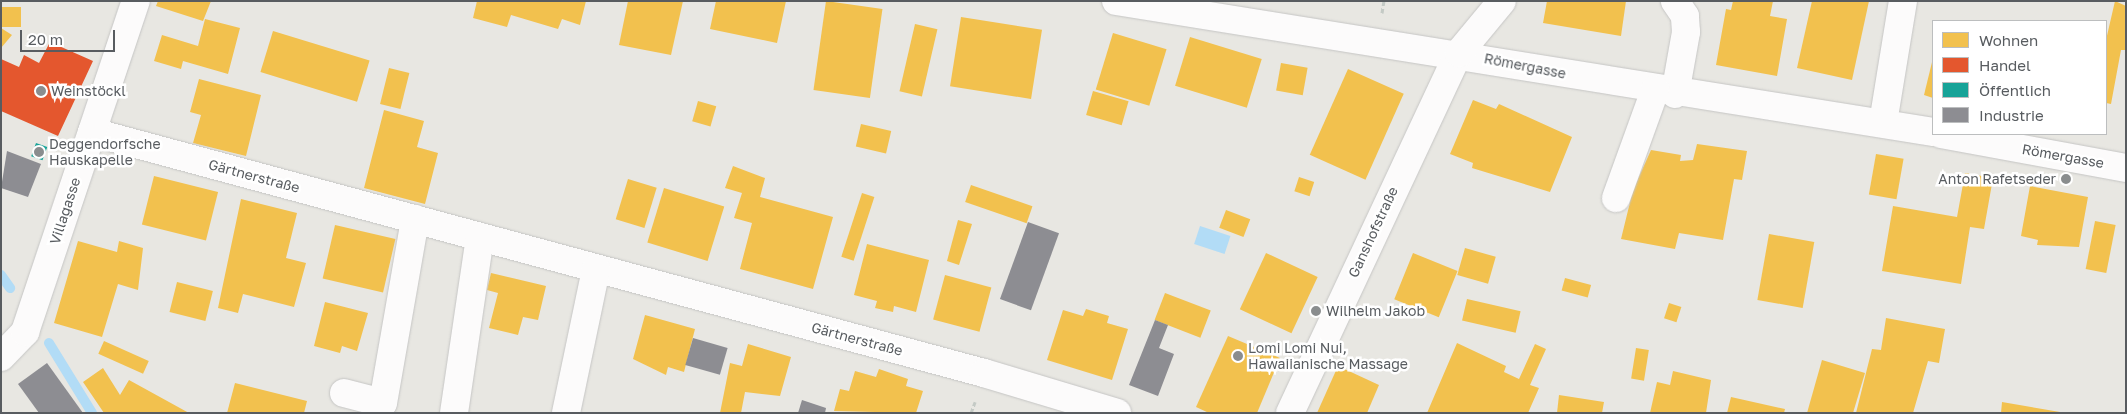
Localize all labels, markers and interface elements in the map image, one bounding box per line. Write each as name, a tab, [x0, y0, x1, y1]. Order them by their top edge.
scale bar	[22, 20, 118, 52]
legend	[1932, 20, 2107, 135]
text: 20 m	[28, 30, 63, 48]
text: Wohnen	[1979, 31, 2038, 49]
street label: Römergasse	[1483, 50, 1567, 82]
text: Handel	[1979, 56, 2031, 74]
text: Öffentlich	[1979, 81, 2051, 99]
place label: Weinstöckl	[51, 83, 126, 99]
marker: Weinstöckl	[35, 85, 47, 97]
text: Industrie	[1979, 106, 2044, 124]
place label: Deggendorfsche Hauskapelle	[49, 136, 161, 168]
street label: Römergasse	[2021, 141, 2105, 171]
marker: Deggendorfsche Hauskapelle	[33, 146, 45, 158]
street label: Gärtnerstraße	[207, 156, 301, 196]
place label: Anton Rafetseder	[1938, 171, 2056, 187]
marker: Anton Rafetseder	[2060, 173, 2072, 185]
street label: Villagasse	[46, 175, 84, 247]
street label: Ganshofstraße	[1345, 184, 1401, 280]
place label: Wilhelm Jakob	[1326, 303, 1425, 319]
marker: Wilhelm Jakob	[1310, 305, 1322, 317]
street label: Gärtnerstraße	[810, 319, 904, 359]
place label: Lomi Lomi Nui, Hawaiianische Massage	[1248, 340, 1408, 372]
marker: Lomi Lomi Nui, Hawaiianische Massage	[1232, 350, 1244, 362]

